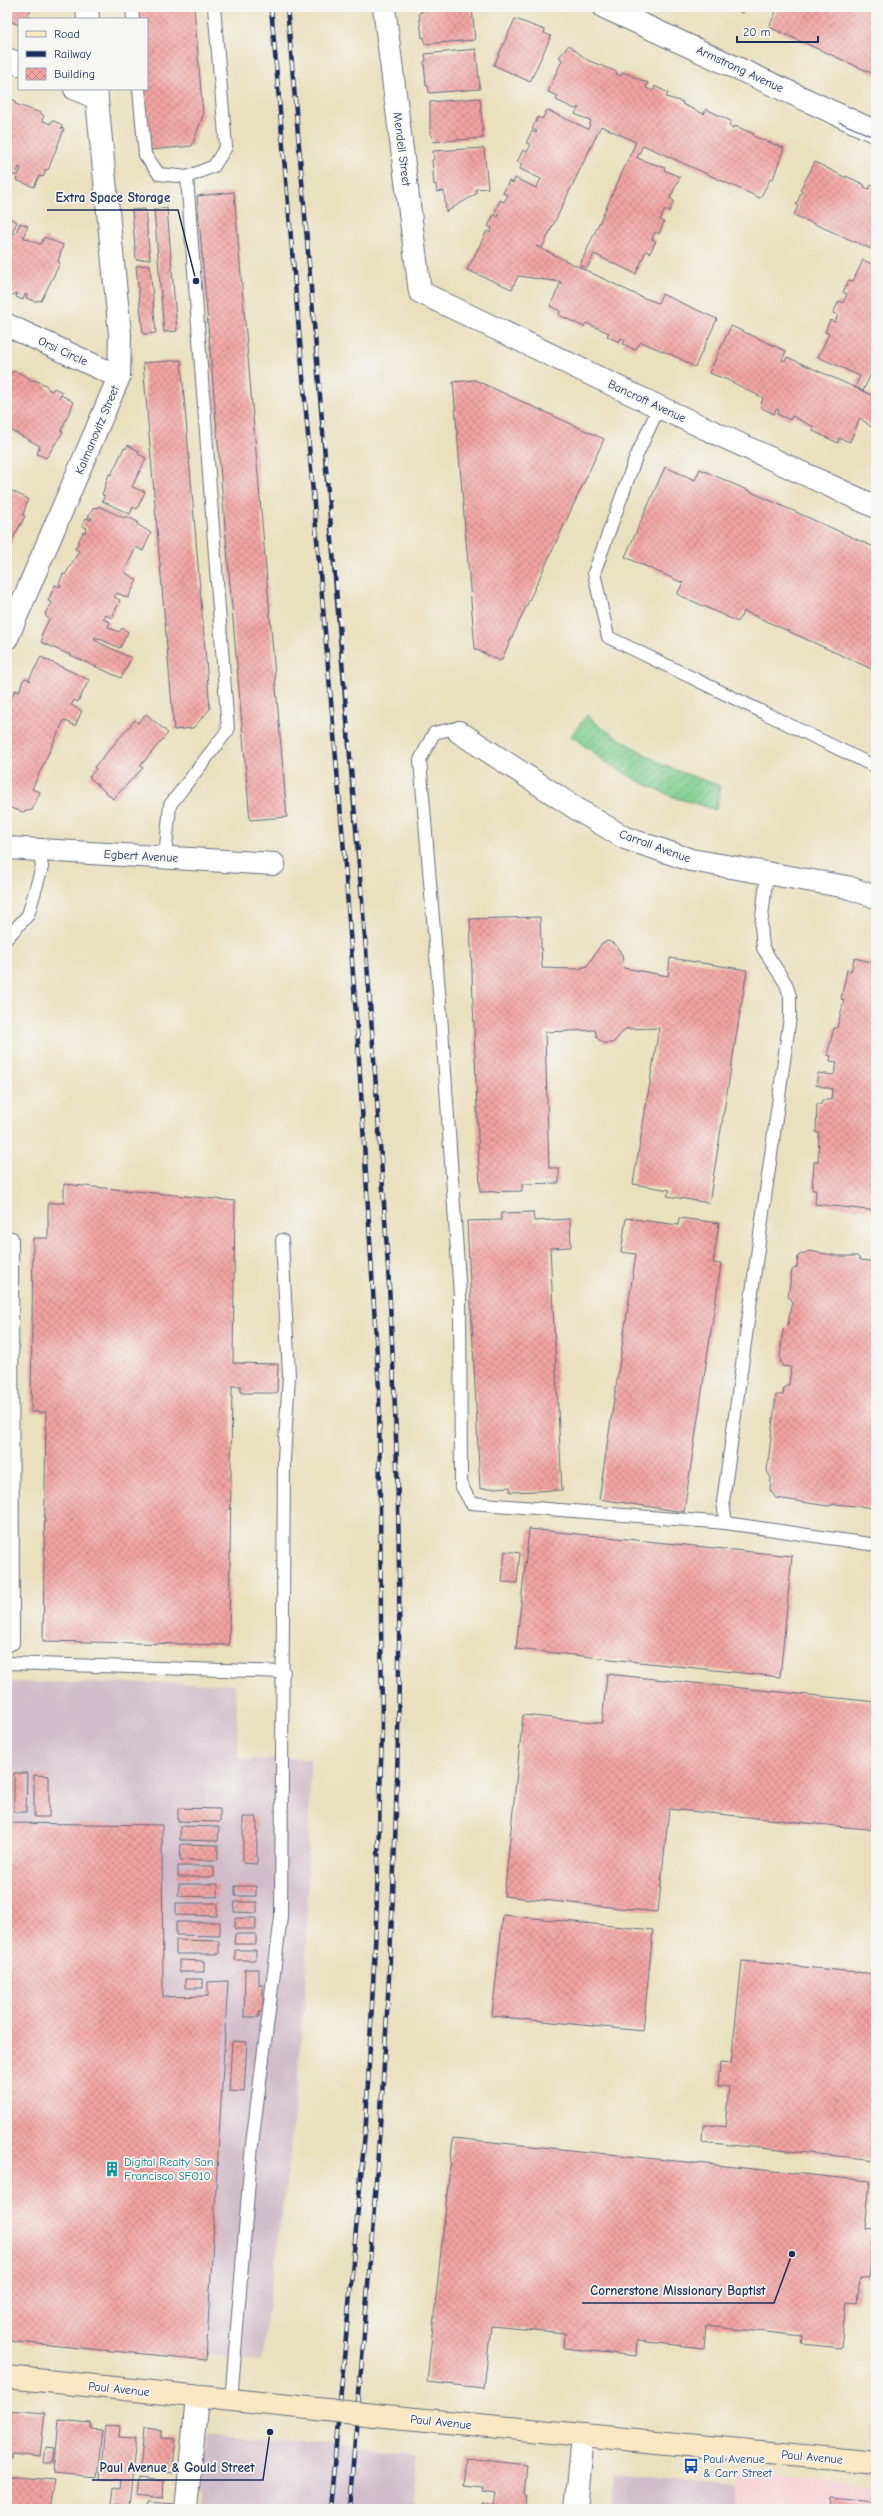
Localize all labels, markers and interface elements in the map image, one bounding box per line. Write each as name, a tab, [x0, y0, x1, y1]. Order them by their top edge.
legend	[18, 18, 148, 90]
scale bar	[737, 18, 818, 44]
text: 20 m	[743, 25, 771, 39]
text: Road	[54, 27, 80, 41]
street label: Armstrong Avenue	[694, 43, 786, 95]
text: Railway	[54, 47, 92, 61]
text: Building	[54, 67, 95, 81]
street label: Mendell Street	[391, 111, 414, 187]
callout: Extra Space Storage	[47, 185, 178, 210]
text: Extra Space Storage	[56, 190, 171, 205]
street label: Orsi Circle	[36, 333, 90, 369]
street label: Bancroft Avenue	[606, 377, 688, 425]
street label: Kalmanovitz Street	[72, 383, 122, 476]
street label: Carroll Avenue	[617, 827, 693, 865]
street label: Egbert Avenue	[103, 847, 179, 865]
place label: Digital Realty San Francisco SFO10	[124, 2155, 213, 2183]
building icon: Digital Realty San Francisco SFO10	[103, 2160, 121, 2178]
callout: Cornerstone Missionary Baptist	[582, 2278, 774, 2303]
text: Cornerstone Missionary Baptist	[590, 2283, 766, 2298]
street label: Paul Avenue	[88, 2379, 150, 2399]
street label: Paul Avenue	[410, 2412, 472, 2432]
street label: Paul Avenue	[781, 2447, 843, 2467]
place label: Paul Avenue & Carr Street	[703, 2452, 772, 2480]
callout: Paul Avenue & Gould Street	[92, 2455, 263, 2480]
bus stop icon: Paul Avenue & Carr Street	[682, 2457, 700, 2475]
text: Paul Avenue & Gould Street	[100, 2460, 255, 2475]

